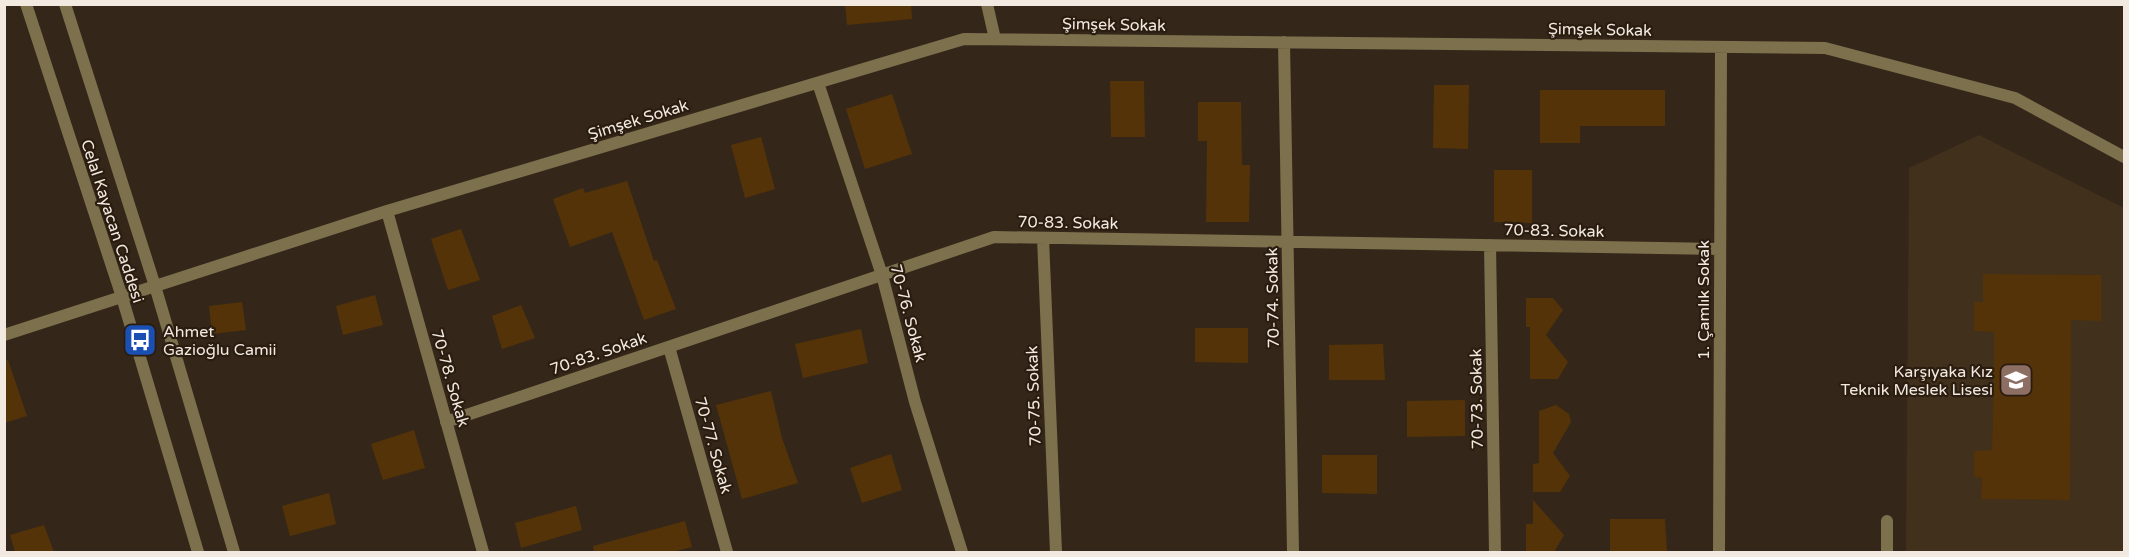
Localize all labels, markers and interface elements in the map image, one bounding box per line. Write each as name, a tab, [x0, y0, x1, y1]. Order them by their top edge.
street label: Şimşek Sokak	[1062, 14, 1166, 36]
street label: Şimşek Sokak	[1548, 19, 1652, 41]
street label: Şimşek Sokak	[586, 95, 691, 145]
street label: Celal Kayacan Caddesi	[76, 137, 148, 305]
street label: 70-83. Sokak	[1017, 212, 1119, 234]
street label: 70-83. Sokak	[1503, 220, 1605, 242]
street label: 1. Çamlık Sokak	[1694, 240, 1714, 360]
street label: 70-74. Sokak	[1262, 247, 1284, 348]
street label: 70-76. Sokak	[885, 262, 931, 365]
bus stop icon: Ahmet Gazioğlu Camii	[122, 322, 158, 358]
place label: Ahmet Gazioğlu Camii	[163, 322, 277, 360]
street label: 70-78. Sokak	[427, 327, 474, 430]
street label: 70-83. Sokak	[547, 328, 650, 380]
street label: 70-75. Sokak	[1022, 345, 1046, 446]
street label: 70-73. Sokak	[1466, 348, 1488, 449]
place label: Karşıyaka Kız Teknik Meslek Lisesi	[1840, 362, 1993, 400]
school or university icon: Karşıyaka Kız Teknik Meslek Lisesi	[1998, 362, 2034, 398]
street label: 70-77. Sokak	[690, 395, 736, 496]

